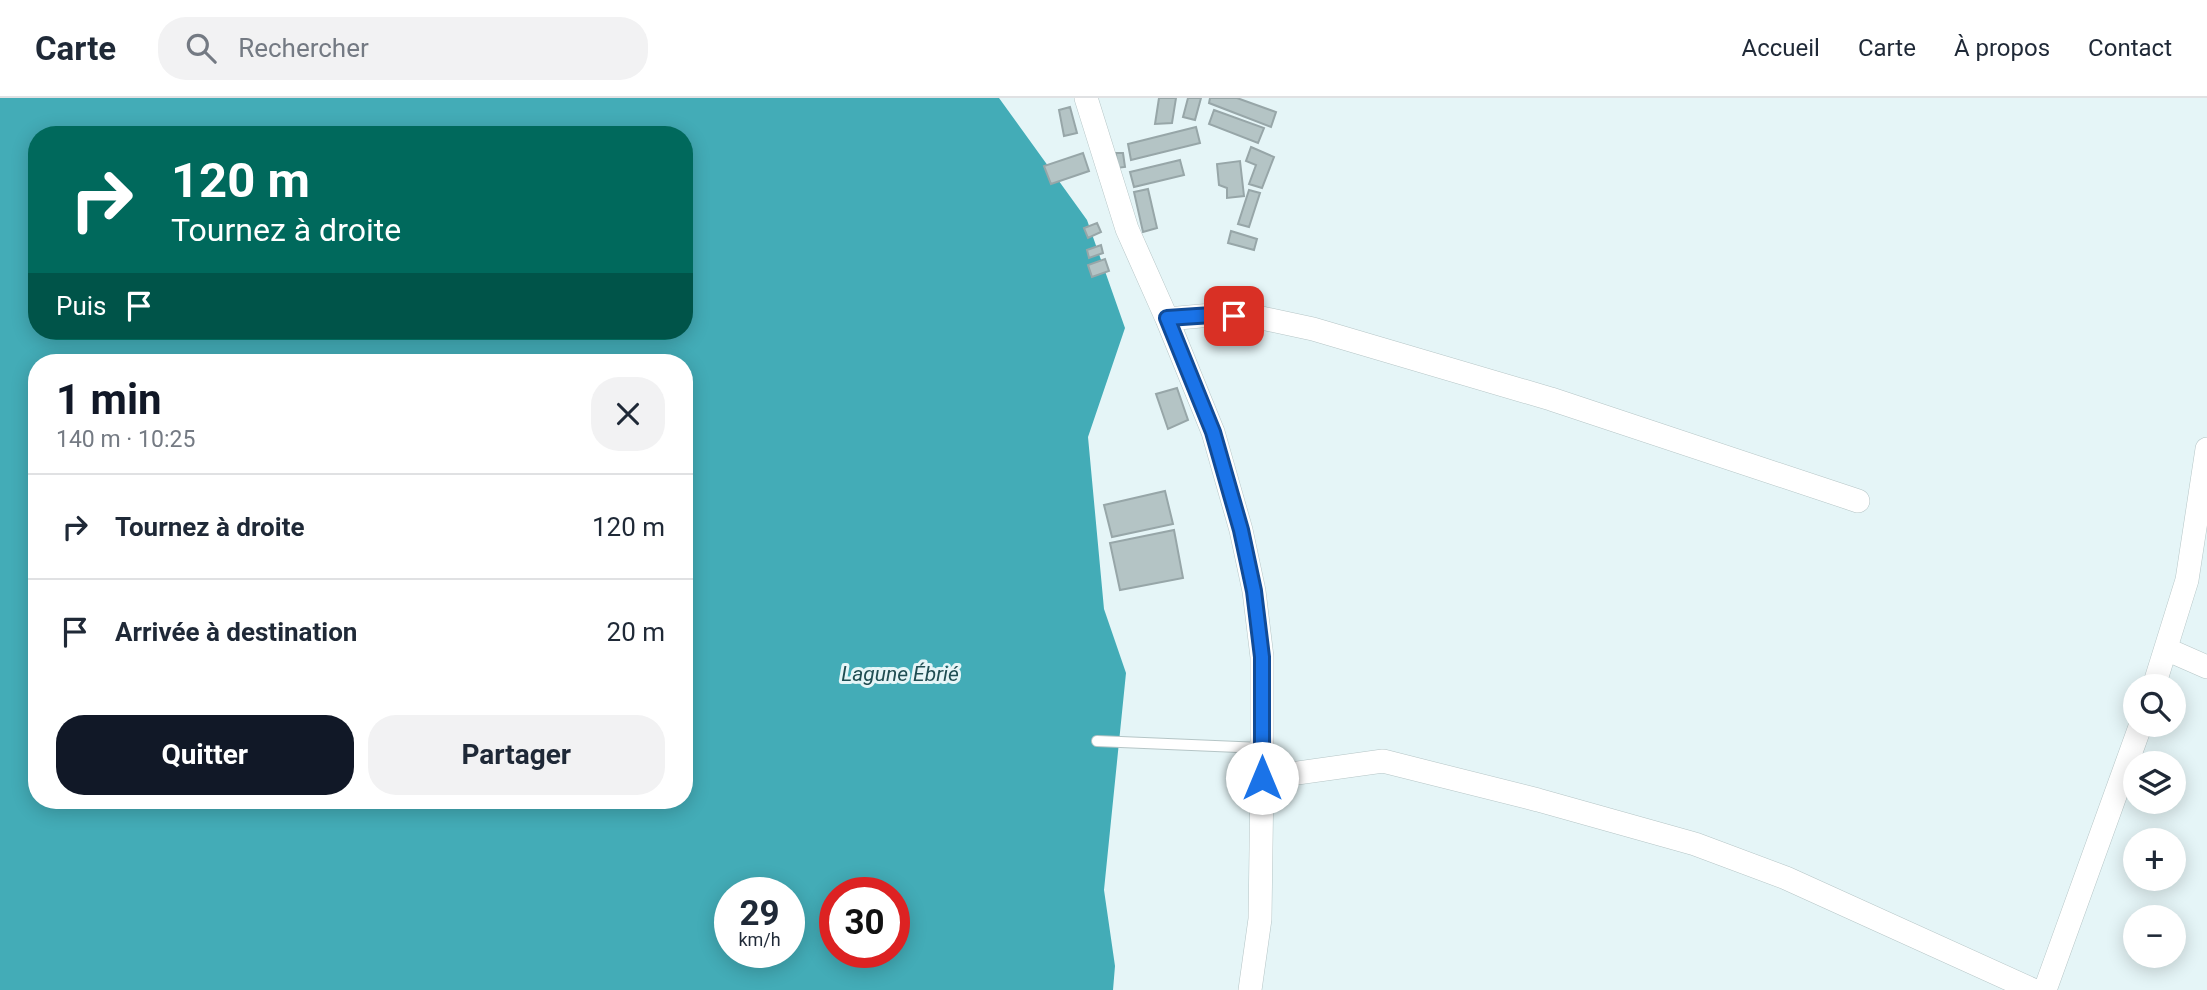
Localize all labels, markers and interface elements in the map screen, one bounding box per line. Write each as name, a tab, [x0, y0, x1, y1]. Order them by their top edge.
search box	[158, 17, 648, 80]
text: Carte	[35, 29, 116, 68]
icon: search	[182, 29, 220, 67]
text: Rechercher	[238, 33, 369, 63]
text: Accueil	[1741, 34, 1820, 62]
text: Carte	[1858, 34, 1916, 62]
text: À propos	[1954, 34, 2050, 62]
text: Contact	[2088, 34, 2172, 62]
text: 120 m	[171, 152, 310, 209]
icon: right	[56, 154, 147, 245]
text: Tournez à droite	[171, 211, 401, 249]
pin	[1204, 286, 1264, 346]
icon: arrive	[120, 287, 158, 325]
text: Puis	[56, 291, 106, 321]
icon: arrive	[1215, 297, 1253, 335]
text: 1 min	[56, 375, 162, 424]
button: close	[591, 377, 665, 451]
text: 140 m · 10:25	[56, 426, 195, 453]
icon: right	[56, 508, 94, 546]
text: Tournez à droite	[115, 512, 305, 542]
text: 120 m	[592, 512, 665, 542]
icon: arrive	[56, 613, 94, 651]
text: Arrivée à destination	[115, 617, 357, 647]
text: 20 m	[607, 617, 665, 647]
water label: Lagune Ébrié	[841, 662, 959, 686]
map controls	[2123, 674, 2186, 968]
button: search	[2123, 674, 2186, 737]
button: Quitter	[56, 715, 354, 795]
button: Partager	[368, 715, 665, 795]
position arrow	[1225, 741, 1299, 815]
button: layers	[2123, 751, 2186, 814]
button: +	[2123, 828, 2186, 891]
speed limit sign: 30	[819, 877, 910, 968]
text: 29	[739, 893, 780, 934]
button: −	[2123, 905, 2186, 968]
text: km/h	[738, 929, 781, 950]

